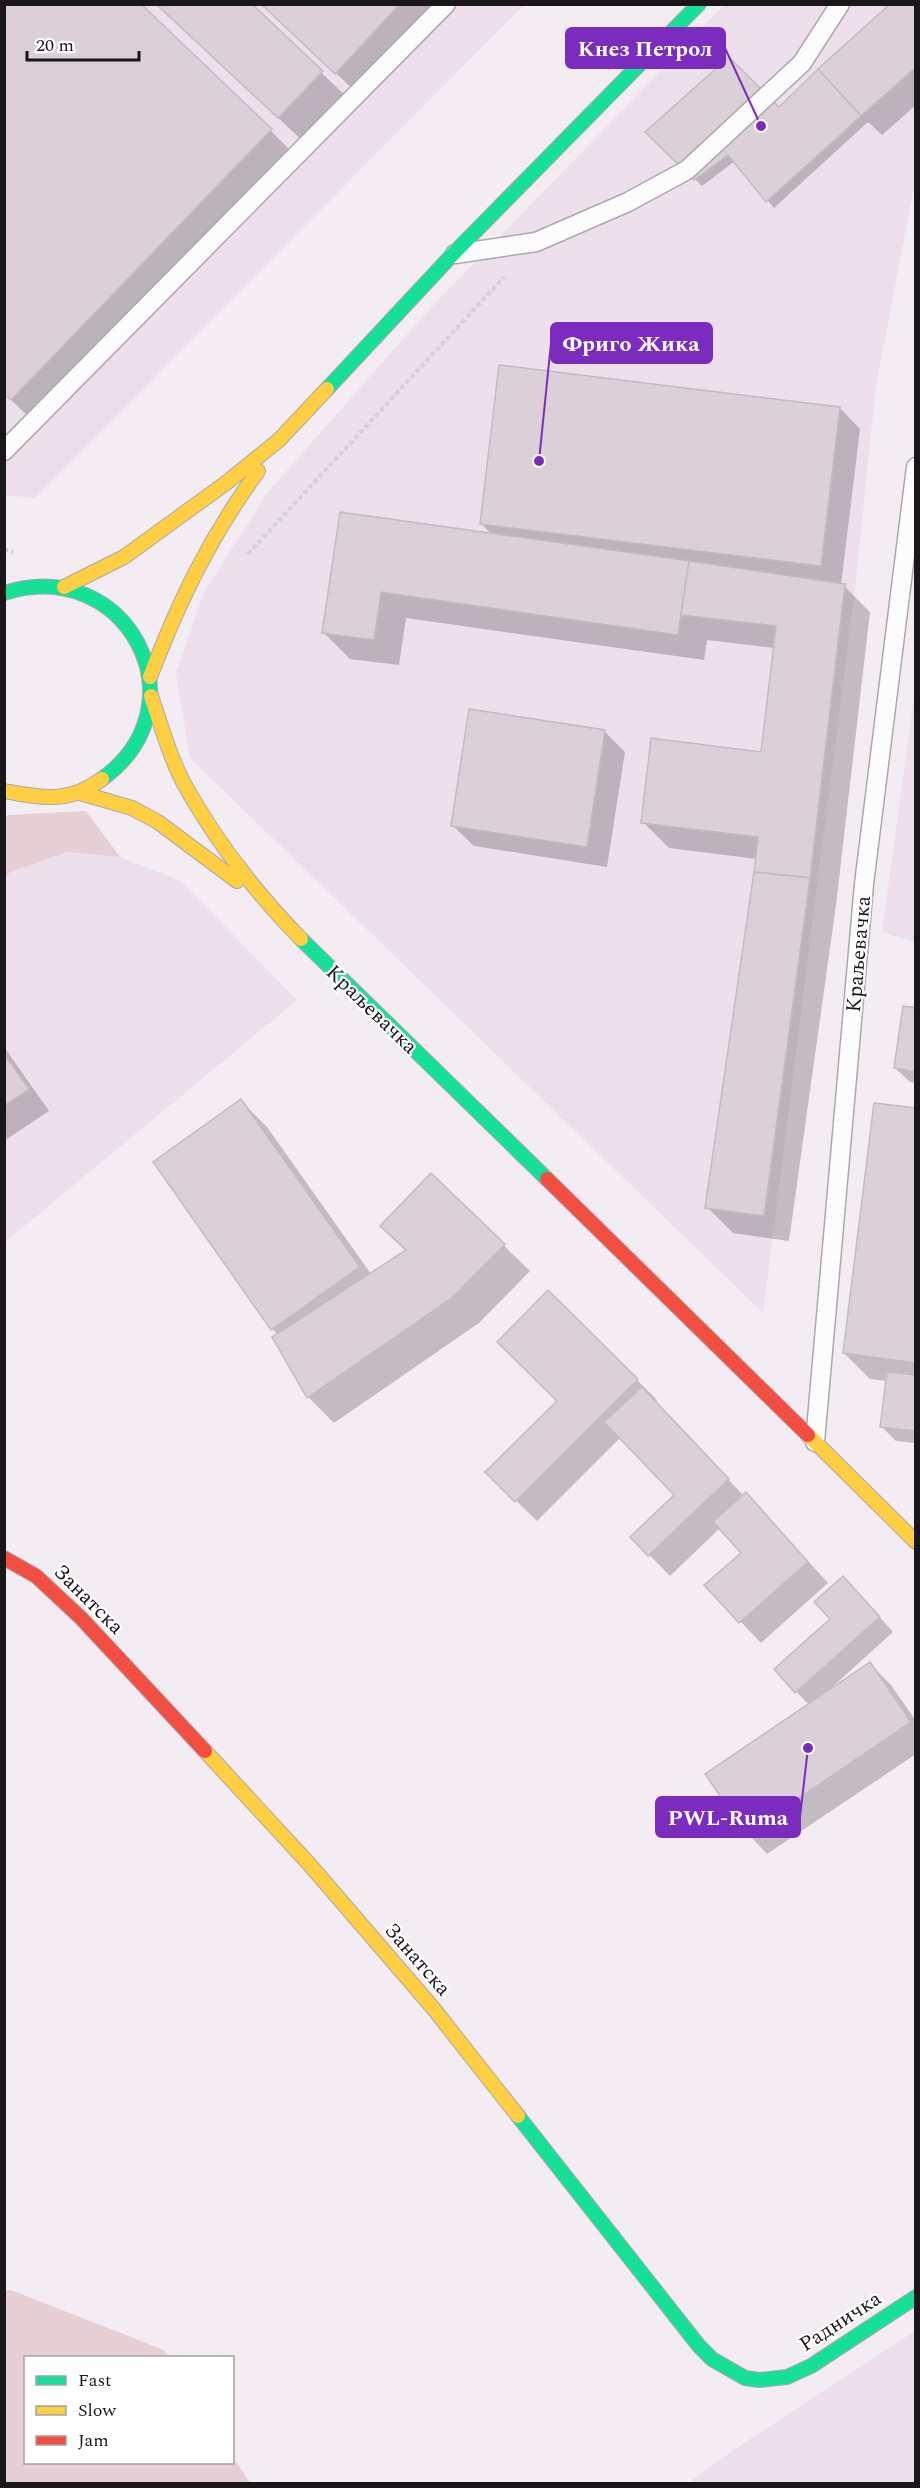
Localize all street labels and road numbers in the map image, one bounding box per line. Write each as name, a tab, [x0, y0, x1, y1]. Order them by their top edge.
street label: Краљевачка	[838, 894, 880, 1014]
street label: Краљевачка	[318, 957, 425, 1062]
street label: Занатска	[46, 1557, 131, 1643]
street label: Занатска	[376, 1916, 459, 2004]
street label: Радничка	[793, 2283, 889, 2361]

